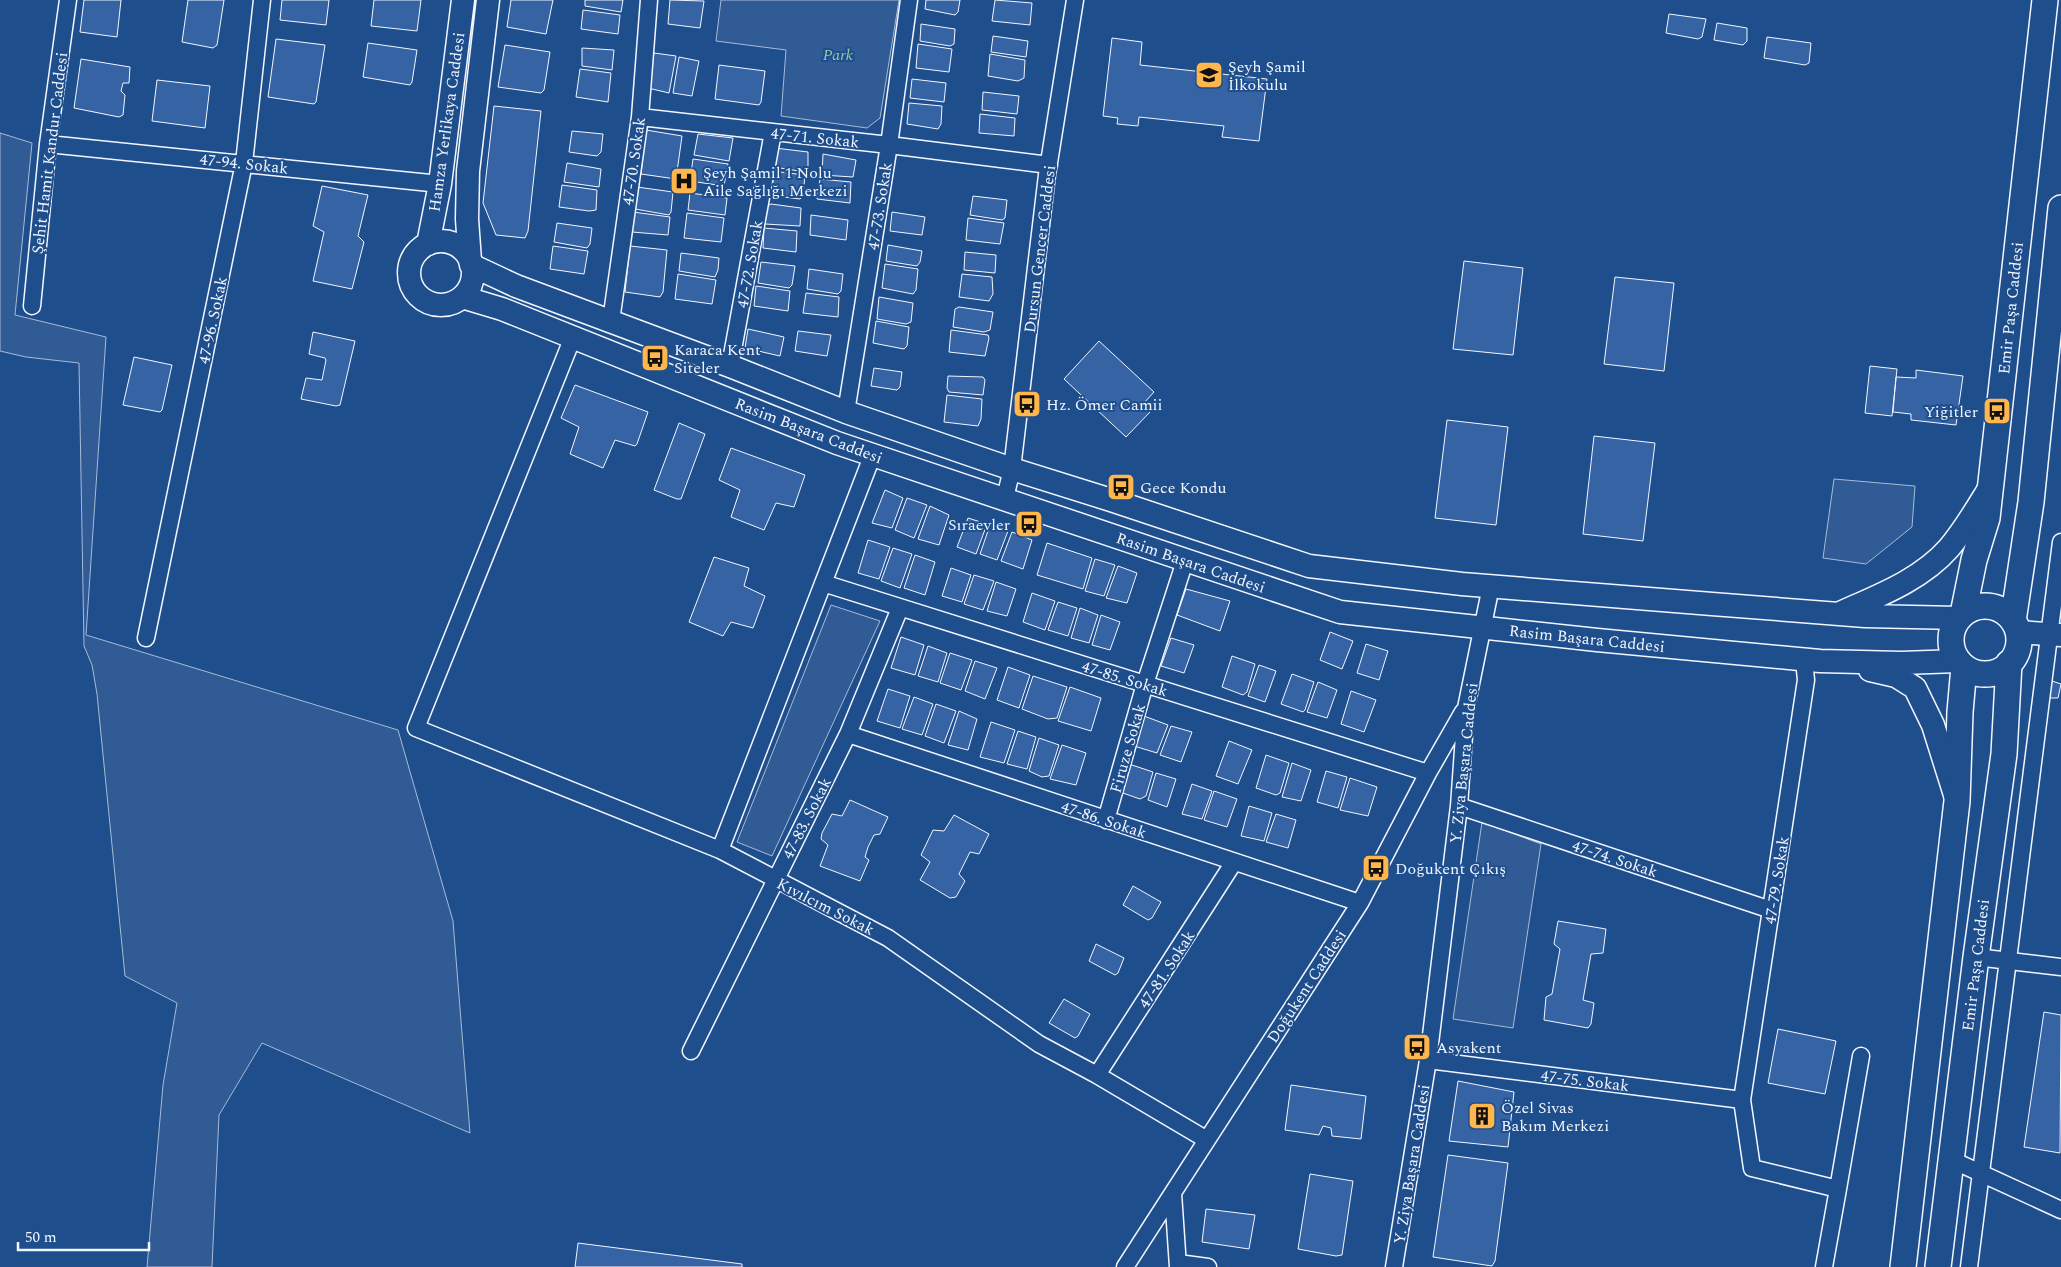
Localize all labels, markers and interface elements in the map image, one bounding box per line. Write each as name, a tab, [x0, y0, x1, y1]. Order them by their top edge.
street label: Hamza Yerlikaya Caddesi	[423, 31, 471, 213]
park label: Park	[823, 43, 854, 67]
street label: Şehit Hamit Kandur Caddesi	[26, 51, 74, 255]
place label: Şeyh Şamil İlkokulu	[1228, 55, 1306, 97]
school or university icon: Şeyh Şamil İlkokulu	[1194, 60, 1224, 90]
street label: 47-70. Sokak	[616, 115, 652, 207]
street label: 47-71. Sokak	[769, 121, 860, 155]
street label: 47-94. Sokak	[198, 147, 289, 181]
street label: 47-73. Sokak	[861, 160, 899, 252]
place label: Şeyh Şamil 1 Nolu Aile Sağlığı Merkezi	[703, 161, 848, 203]
street label: Dursun Gencer Caddesi	[1018, 164, 1062, 334]
hospital icon: Şeyh Şamil 1 Nolu Aile Sağlığı Merkezi	[669, 166, 699, 196]
street label: 47-72. Sokak	[730, 218, 770, 310]
street label: Emir Paşa Caddesi	[1992, 241, 2030, 375]
street label: 47-96. Sokak	[192, 274, 234, 366]
place label: Karaca Kent Siteler	[674, 338, 761, 380]
bus stop icon: Karaca Kent Siteler	[640, 343, 670, 373]
bus stop icon: Hz. Ömer Camii	[1012, 389, 1042, 419]
street label: Rasim Başara Caddesi	[731, 392, 886, 470]
place label: Hz. Ömer Camii	[1046, 393, 1163, 417]
bus stop icon: Yiğitler	[1982, 396, 2012, 426]
place label: Yiğitler	[1924, 400, 1978, 424]
bus stop icon: Gece Kondu	[1106, 472, 1136, 502]
place label: Gece Kondu	[1140, 476, 1227, 500]
bus stop icon: Sıraevler	[1014, 509, 1044, 539]
place label: Sıraevler	[948, 513, 1010, 537]
street label: Rasim Başara Caddesi	[1113, 526, 1269, 600]
street label: Rasim Başara Caddesi	[1508, 619, 1666, 659]
street label: 47-85. Sokak	[1079, 654, 1171, 703]
street label: Y. Ziya Başara Caddesi	[1444, 682, 1484, 845]
street label: Firuze Sokak	[1104, 701, 1152, 796]
street label: 47-83. Sokak	[776, 773, 838, 863]
street label: 47-86. Sokak	[1058, 795, 1150, 845]
street label: 47-74. Sokak	[1569, 834, 1661, 884]
street label: 47-79. Sokak	[1758, 834, 1796, 926]
bus stop icon: Doğukent Çıkış	[1361, 853, 1391, 883]
place label: Doğukent Çıkış	[1395, 857, 1506, 881]
street label: Kıvılcım Sokak	[772, 872, 879, 942]
street label: Emir Paşa Caddesi	[1956, 898, 1996, 1033]
street label: Doğukent Caddesi	[1261, 925, 1353, 1048]
street label: 47-81. Sokak	[1133, 926, 1201, 1013]
bus stop icon: Asyakent	[1402, 1032, 1432, 1062]
place label: Asyakent	[1436, 1036, 1502, 1060]
street label: 47-75. Sokak	[1539, 1064, 1630, 1098]
street label: Y. Ziya Başara Caddesi	[1388, 1083, 1436, 1246]
place label: Özel Sivas Bakım Merkezi	[1501, 1096, 1609, 1138]
building icon: Özel Sivas Bakım Merkezi	[1467, 1101, 1497, 1131]
scale bar	[18, 1220, 149, 1252]
text: 50 m	[25, 1226, 57, 1249]

